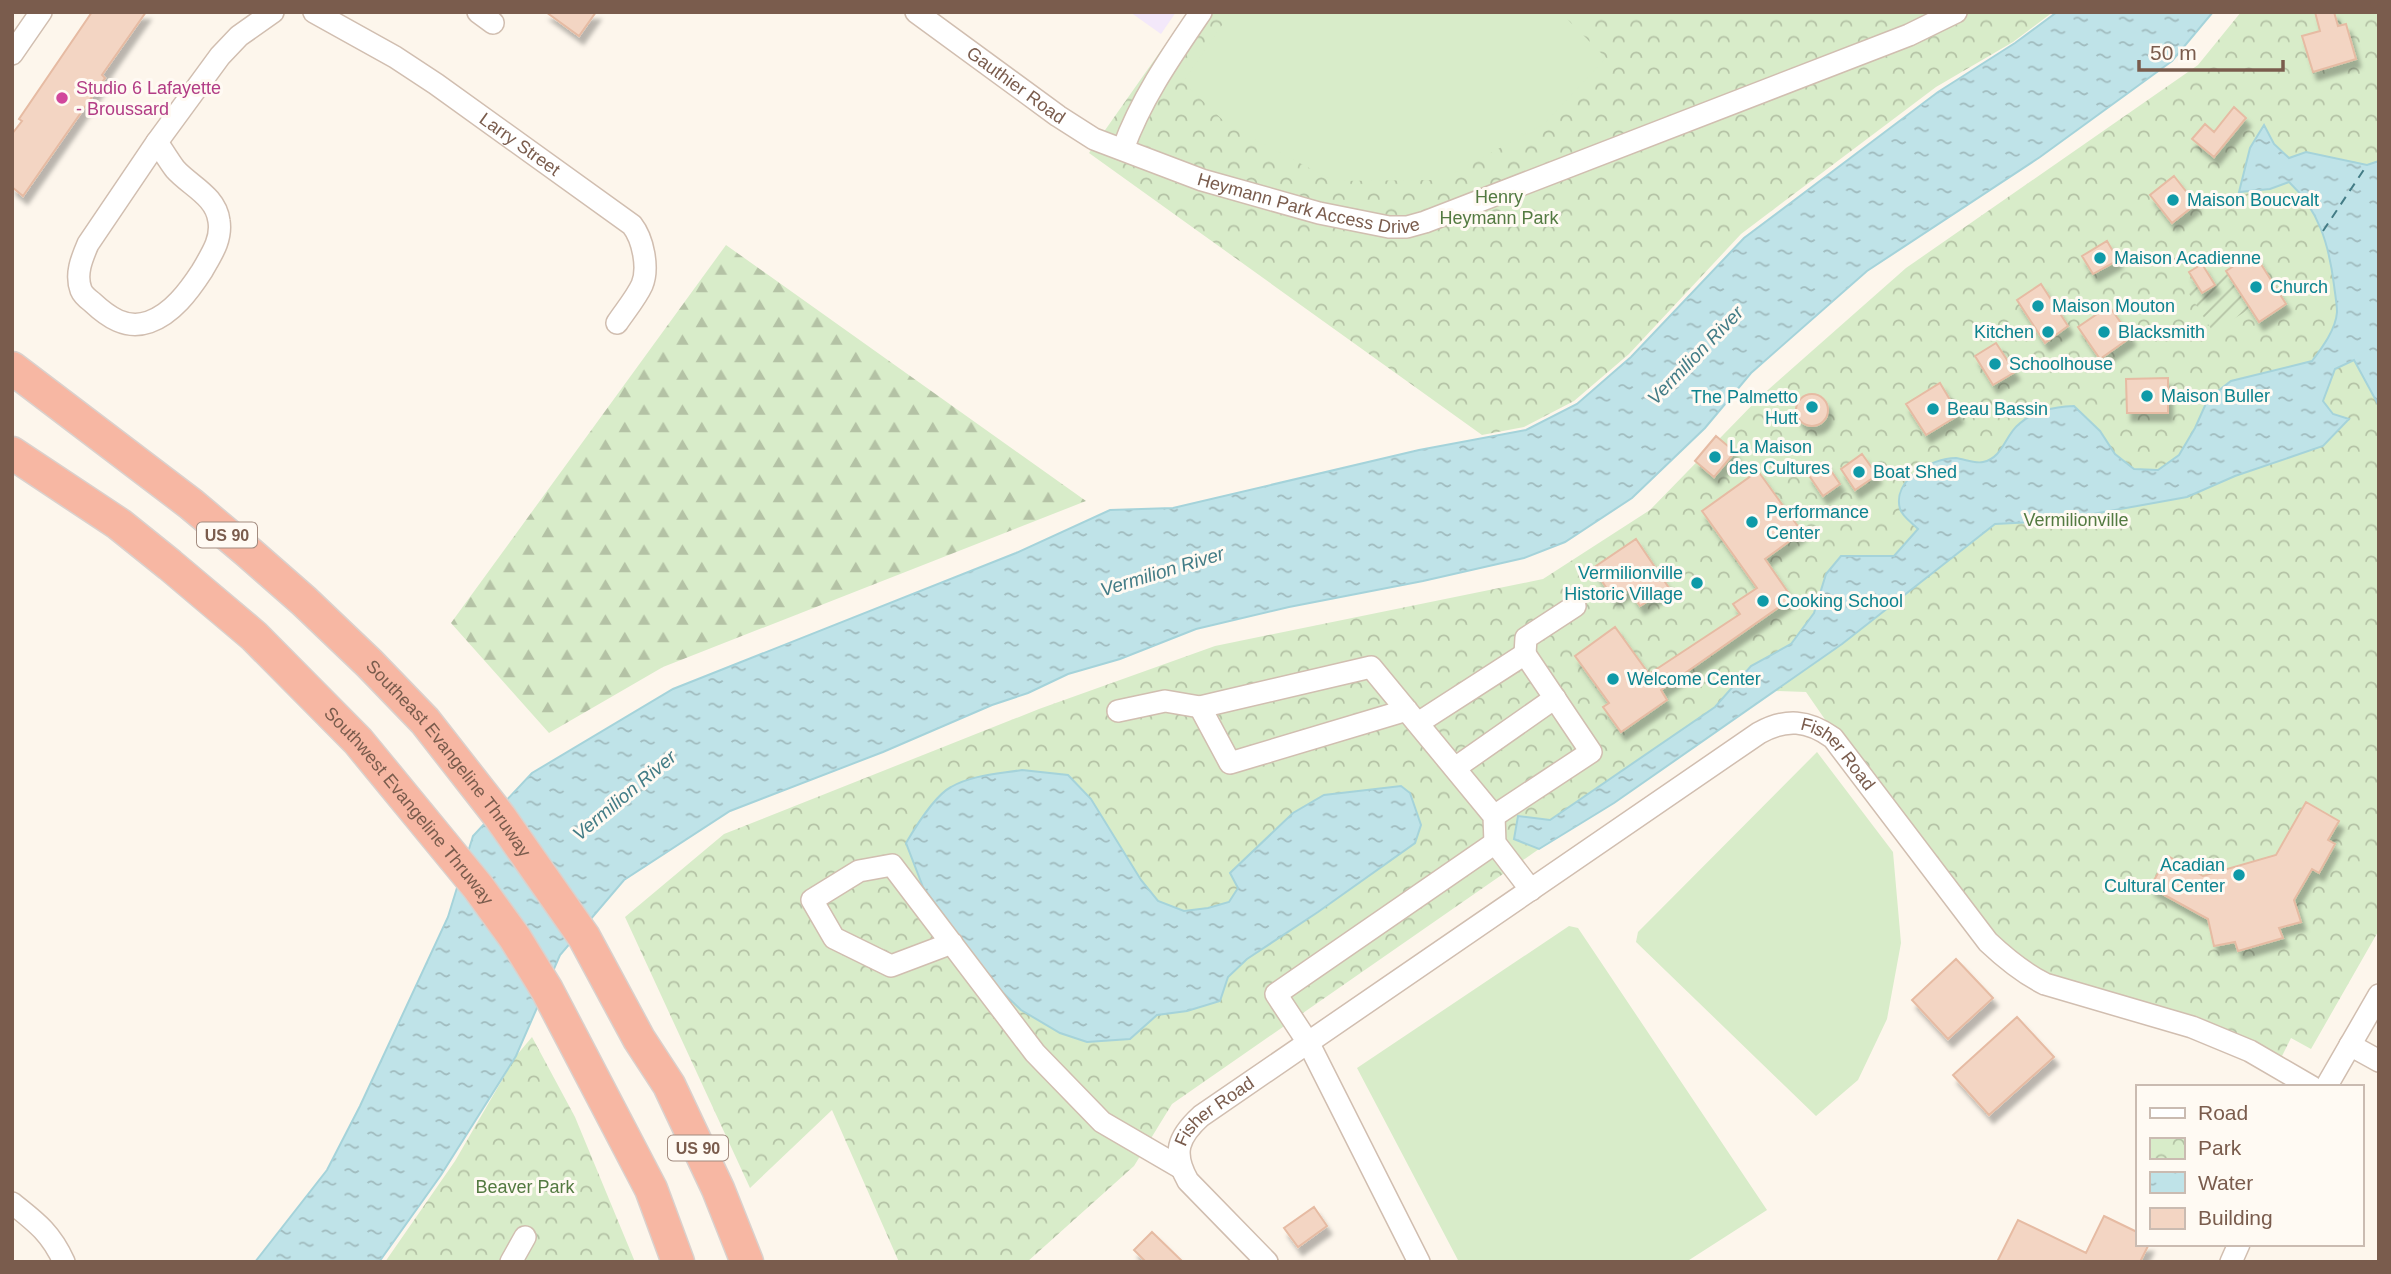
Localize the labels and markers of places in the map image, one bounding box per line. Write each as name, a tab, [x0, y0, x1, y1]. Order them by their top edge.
place label: Studio 6 Lafayette - Broussard	[76, 78, 221, 119]
marker: Studio 6 Lafayette - Broussard	[54, 90, 70, 106]
place label: Maison Boucvalt	[2187, 190, 2319, 210]
marker: Maison Boucvalt	[2165, 192, 2181, 208]
place label: Maison Acadienne	[2114, 248, 2261, 268]
marker: Maison Acadienne	[2092, 250, 2108, 266]
place label: Church	[2270, 277, 2328, 297]
marker: Church	[2248, 279, 2264, 295]
place label: Maison Mouton	[2052, 296, 2175, 316]
marker: Maison Mouton	[2030, 298, 2046, 314]
place label: Kitchen	[1974, 322, 2034, 342]
place label: Blacksmith	[2118, 322, 2205, 342]
marker: Kitchen	[2040, 324, 2056, 340]
marker: Blacksmith	[2096, 324, 2112, 340]
place label: Schoolhouse	[2009, 354, 2113, 374]
marker: Schoolhouse	[1987, 356, 2003, 372]
place label: Maison Buller	[2161, 386, 2270, 406]
place label: The Palmetto Hutt	[1691, 387, 1798, 428]
marker: Maison Buller	[2139, 388, 2155, 404]
marker: The Palmetto Hutt	[1804, 399, 1820, 415]
place label: Beau Bassin	[1947, 399, 2048, 419]
marker: Beau Bassin	[1925, 401, 1941, 417]
place label: La Maison des Cultures	[1729, 437, 1830, 478]
marker: La Maison des Cultures	[1707, 449, 1723, 465]
place label: Boat Shed	[1873, 462, 1957, 482]
marker: Boat Shed	[1851, 464, 1867, 480]
place label: Performance Center	[1766, 502, 1869, 543]
marker: Performance Center	[1744, 514, 1760, 530]
place label: Vermilionville Historic Village	[1564, 563, 1683, 604]
marker: Vermilionville Historic Village	[1689, 575, 1705, 591]
place label: Cooking School	[1777, 591, 1903, 611]
marker: Cooking School	[1755, 593, 1771, 609]
place label: Welcome Center	[1627, 669, 1761, 689]
marker: Welcome Center	[1605, 671, 1621, 687]
place label: Acadian Cultural Center	[2104, 855, 2225, 896]
marker: Acadian Cultural Center	[2231, 867, 2247, 883]

